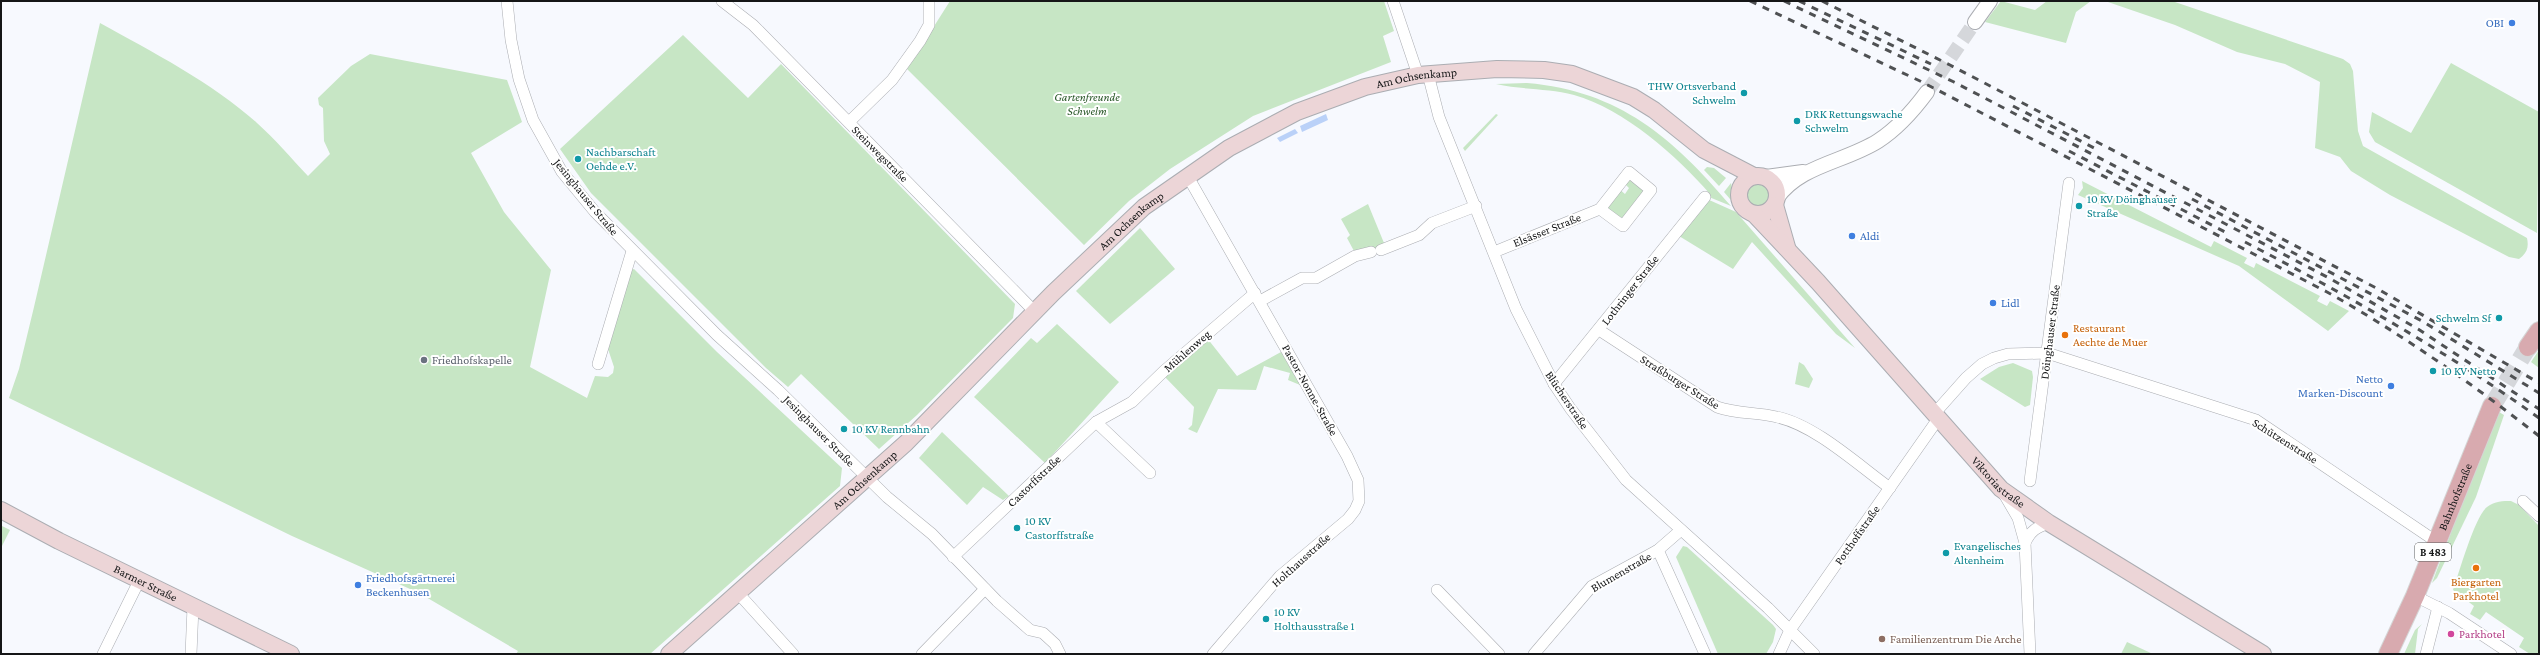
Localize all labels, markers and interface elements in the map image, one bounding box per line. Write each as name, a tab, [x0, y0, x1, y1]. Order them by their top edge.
place label: OBI	[2486, 16, 2504, 30]
marker: OBI	[2507, 18, 2517, 28]
street label: Am Ochsenkamp	[1375, 65, 1458, 91]
place label: THW Ortsverband Schwelm	[1648, 79, 1737, 107]
marker: THW Ortsverband Schwelm	[1739, 88, 1749, 98]
park label: Gartenfreunde Schwelm	[1054, 90, 1120, 118]
place label: DRK Rettungswache Schwelm	[1805, 107, 1903, 135]
marker: DRK Rettungswache Schwelm	[1792, 116, 1802, 126]
street label: Steinwegstraße	[849, 123, 911, 185]
place label: Nachbarschaft Oehde e.V.	[586, 145, 657, 173]
marker: Nachbarschaft Oehde e.V.	[573, 154, 583, 164]
street label: Jesinghauser Straße	[550, 155, 621, 238]
street label: Am Ochsenkamp	[1096, 189, 1166, 253]
place label: 10 KV Döinghauser Straße	[2087, 192, 2178, 220]
marker: 10 KV Döinghauser Straße	[2074, 201, 2084, 211]
street label: Elsässer Straße	[1511, 210, 1583, 250]
place label: Aldi	[1860, 229, 1879, 243]
marker: Aldi	[1847, 231, 1857, 241]
street label: Lothringer Straße	[1598, 252, 1662, 328]
street label: Döinghauser Straße	[2037, 284, 2063, 380]
place label: Lidl	[2001, 296, 2020, 310]
marker: Lidl	[1988, 298, 1998, 308]
place label: Schwelm Sf	[2436, 311, 2492, 325]
marker: Schwelm Sf	[2494, 313, 2504, 323]
place label: Restaurant Aechte de Muer	[2073, 321, 2148, 349]
street label: Mühlenweg	[1161, 327, 1213, 375]
marker: Restaurant Aechte de Muer	[2060, 330, 2070, 340]
street label: Pastor-Nonne-Straße	[1279, 342, 1341, 438]
street label: Straßburger Straße	[1638, 352, 1722, 412]
place label: Friedhofskapelle	[432, 353, 512, 367]
marker: Friedhofskapelle	[419, 355, 429, 365]
place label: 10 KV Netto	[2441, 364, 2496, 378]
marker: 10 KV Netto	[2428, 366, 2438, 376]
street label: Blücherstraße	[1542, 368, 1592, 432]
place label: Netto Marken-Discount	[2298, 372, 2384, 400]
marker: Netto Marken-Discount	[2386, 381, 2396, 391]
street label: Jesinghauser Straße	[780, 392, 858, 470]
street label: Schützenstraße	[2250, 415, 2320, 467]
place label: 10 KV Rennbahn	[852, 422, 930, 436]
marker: 10 KV Rennbahn	[839, 424, 849, 434]
street label: Am Ochsenkamp	[829, 447, 900, 512]
street label: Castorffstraße	[1004, 452, 1064, 510]
street label: Viktoriastraße	[1969, 454, 2028, 511]
street label: Bahnhofstraße	[2435, 461, 2475, 532]
street label: Potthoffstraße	[1831, 503, 1883, 567]
place label: 10 KV Castorffstraße	[1025, 514, 1094, 542]
marker: 10 KV Castorffstraße	[1012, 523, 1022, 533]
street label: Holthausstraße	[1269, 530, 1333, 590]
place label: Evangelisches Altenheim	[1954, 539, 2021, 567]
road number: B 483	[2415, 543, 2451, 561]
marker: Evangelisches Altenheim	[1941, 548, 1951, 558]
street label: Blumenstraße	[1588, 549, 1654, 595]
street label: Barmer Straße	[111, 562, 180, 605]
marker: Biergarten Parkhotel	[2471, 563, 2481, 573]
place label: Friedhofsgärtnerei Beckenhusen	[366, 571, 455, 599]
place label: Biergarten Parkhotel	[2451, 575, 2502, 603]
marker: Friedhofsgärtnerei Beckenhusen	[353, 580, 363, 590]
place label: 10 KV Holthausstraße 1	[1274, 605, 1355, 633]
marker: 10 KV Holthausstraße 1	[1261, 614, 1271, 624]
place label: Parkhotel	[2459, 627, 2505, 641]
marker: Parkhotel	[2446, 629, 2456, 639]
place label: Familienzentrum Die Arche	[1890, 632, 2021, 646]
marker: Familienzentrum Die Arche	[1877, 634, 1887, 644]

